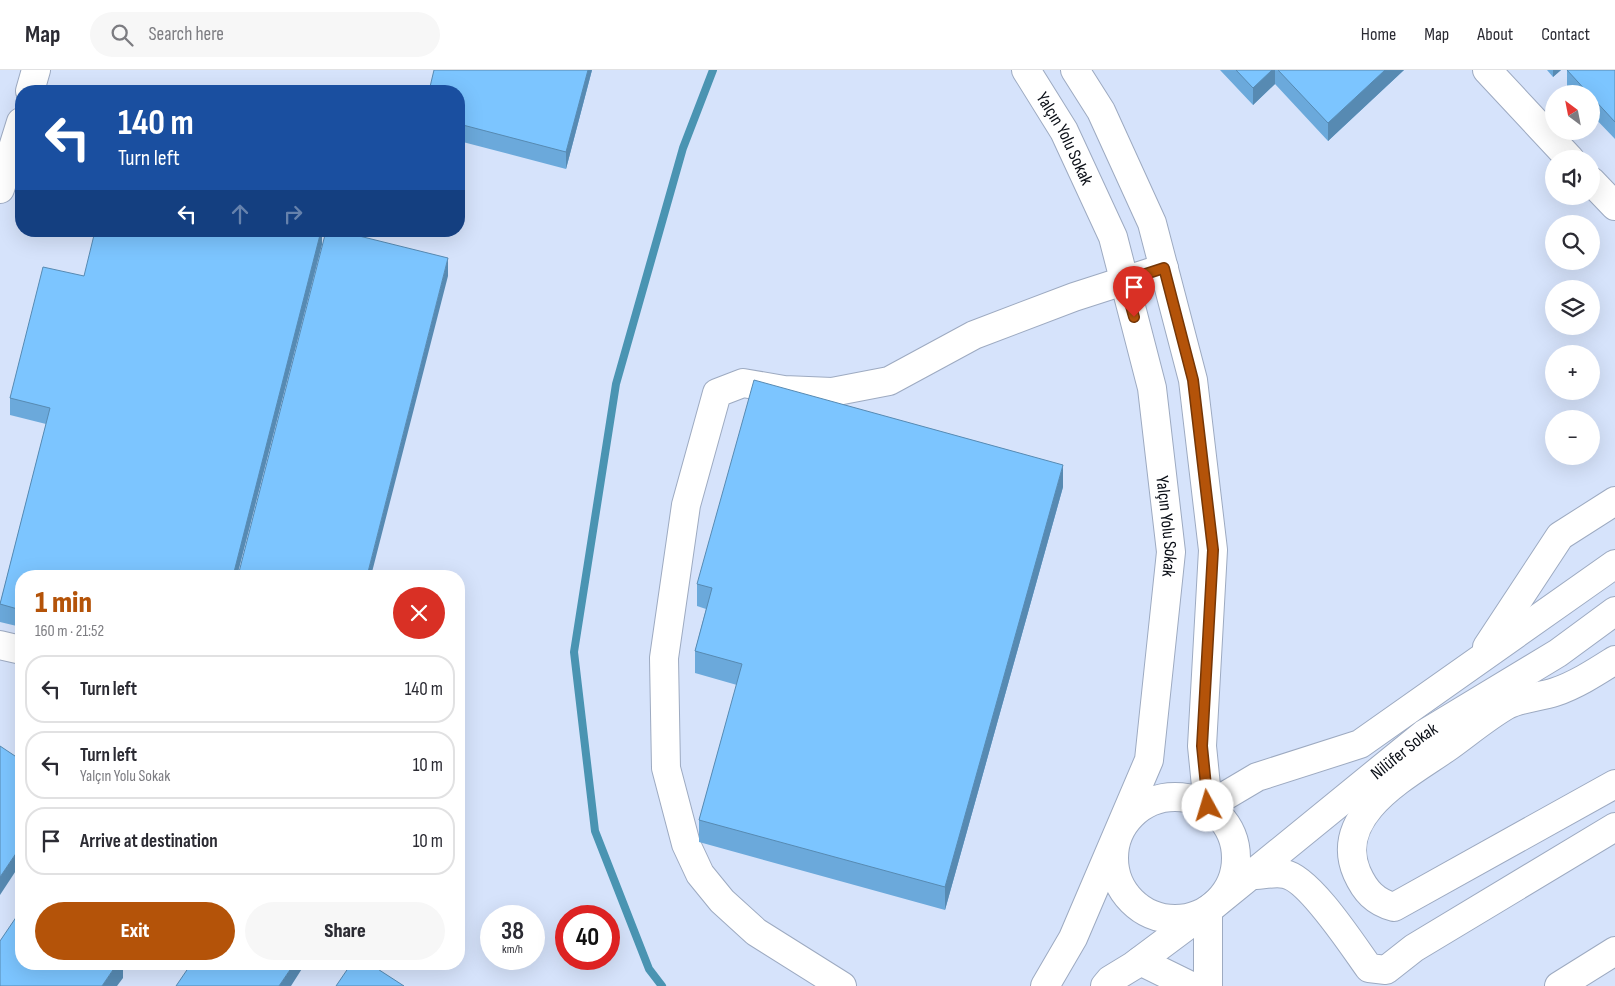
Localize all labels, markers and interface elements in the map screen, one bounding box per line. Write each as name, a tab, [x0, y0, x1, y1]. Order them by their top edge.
search box	[90, 12, 440, 57]
text: Map	[25, 20, 60, 49]
icon: search	[108, 21, 136, 49]
text: Search here	[148, 23, 224, 46]
text: Home	[1361, 24, 1396, 45]
text: Map	[1424, 24, 1449, 45]
text: About	[1477, 24, 1513, 45]
text: Contact	[1541, 24, 1590, 45]
north arrow	[1545, 85, 1600, 140]
map controls	[1545, 85, 1600, 465]
street label: Yalçın Yolu Sokak	[1032, 89, 1097, 188]
text: 140 m	[118, 102, 194, 145]
icon: left	[35, 105, 100, 170]
text: Turn left	[118, 145, 180, 172]
button: sound	[1545, 150, 1600, 205]
icon: left	[173, 200, 201, 228]
icon: ahead	[226, 200, 254, 228]
icon: right	[279, 200, 307, 228]
button: search	[1545, 215, 1600, 270]
pin	[1113, 266, 1155, 317]
icon: arrive	[1120, 273, 1148, 301]
button: layers	[1545, 280, 1600, 335]
button: +	[1545, 345, 1600, 400]
button: −	[1545, 410, 1600, 465]
street label: Yalçın Yolu Sokak	[1151, 475, 1181, 578]
text: 1 min	[35, 585, 92, 621]
button: close	[393, 587, 445, 639]
text: 160 m · 21:52	[35, 622, 104, 641]
icon: left	[37, 675, 65, 703]
text: Turn left	[80, 678, 137, 701]
text: 140 m	[405, 678, 443, 701]
street label: Nilüfer Sokak	[1367, 718, 1442, 784]
text: Turn left	[80, 744, 137, 767]
icon: left	[37, 751, 65, 779]
text: 10 m	[413, 754, 443, 777]
text: Yalçın Yolu Sokak	[80, 767, 170, 786]
position arrow	[1181, 779, 1233, 831]
icon: arrive	[37, 827, 65, 855]
text: Arrive at destination	[80, 830, 218, 853]
text: 10 m	[413, 830, 443, 853]
button: Exit	[35, 902, 235, 960]
button: Share	[245, 902, 445, 960]
speed limit sign: 40	[555, 905, 620, 970]
text: 38	[501, 916, 524, 947]
text: km/h	[502, 942, 523, 957]

